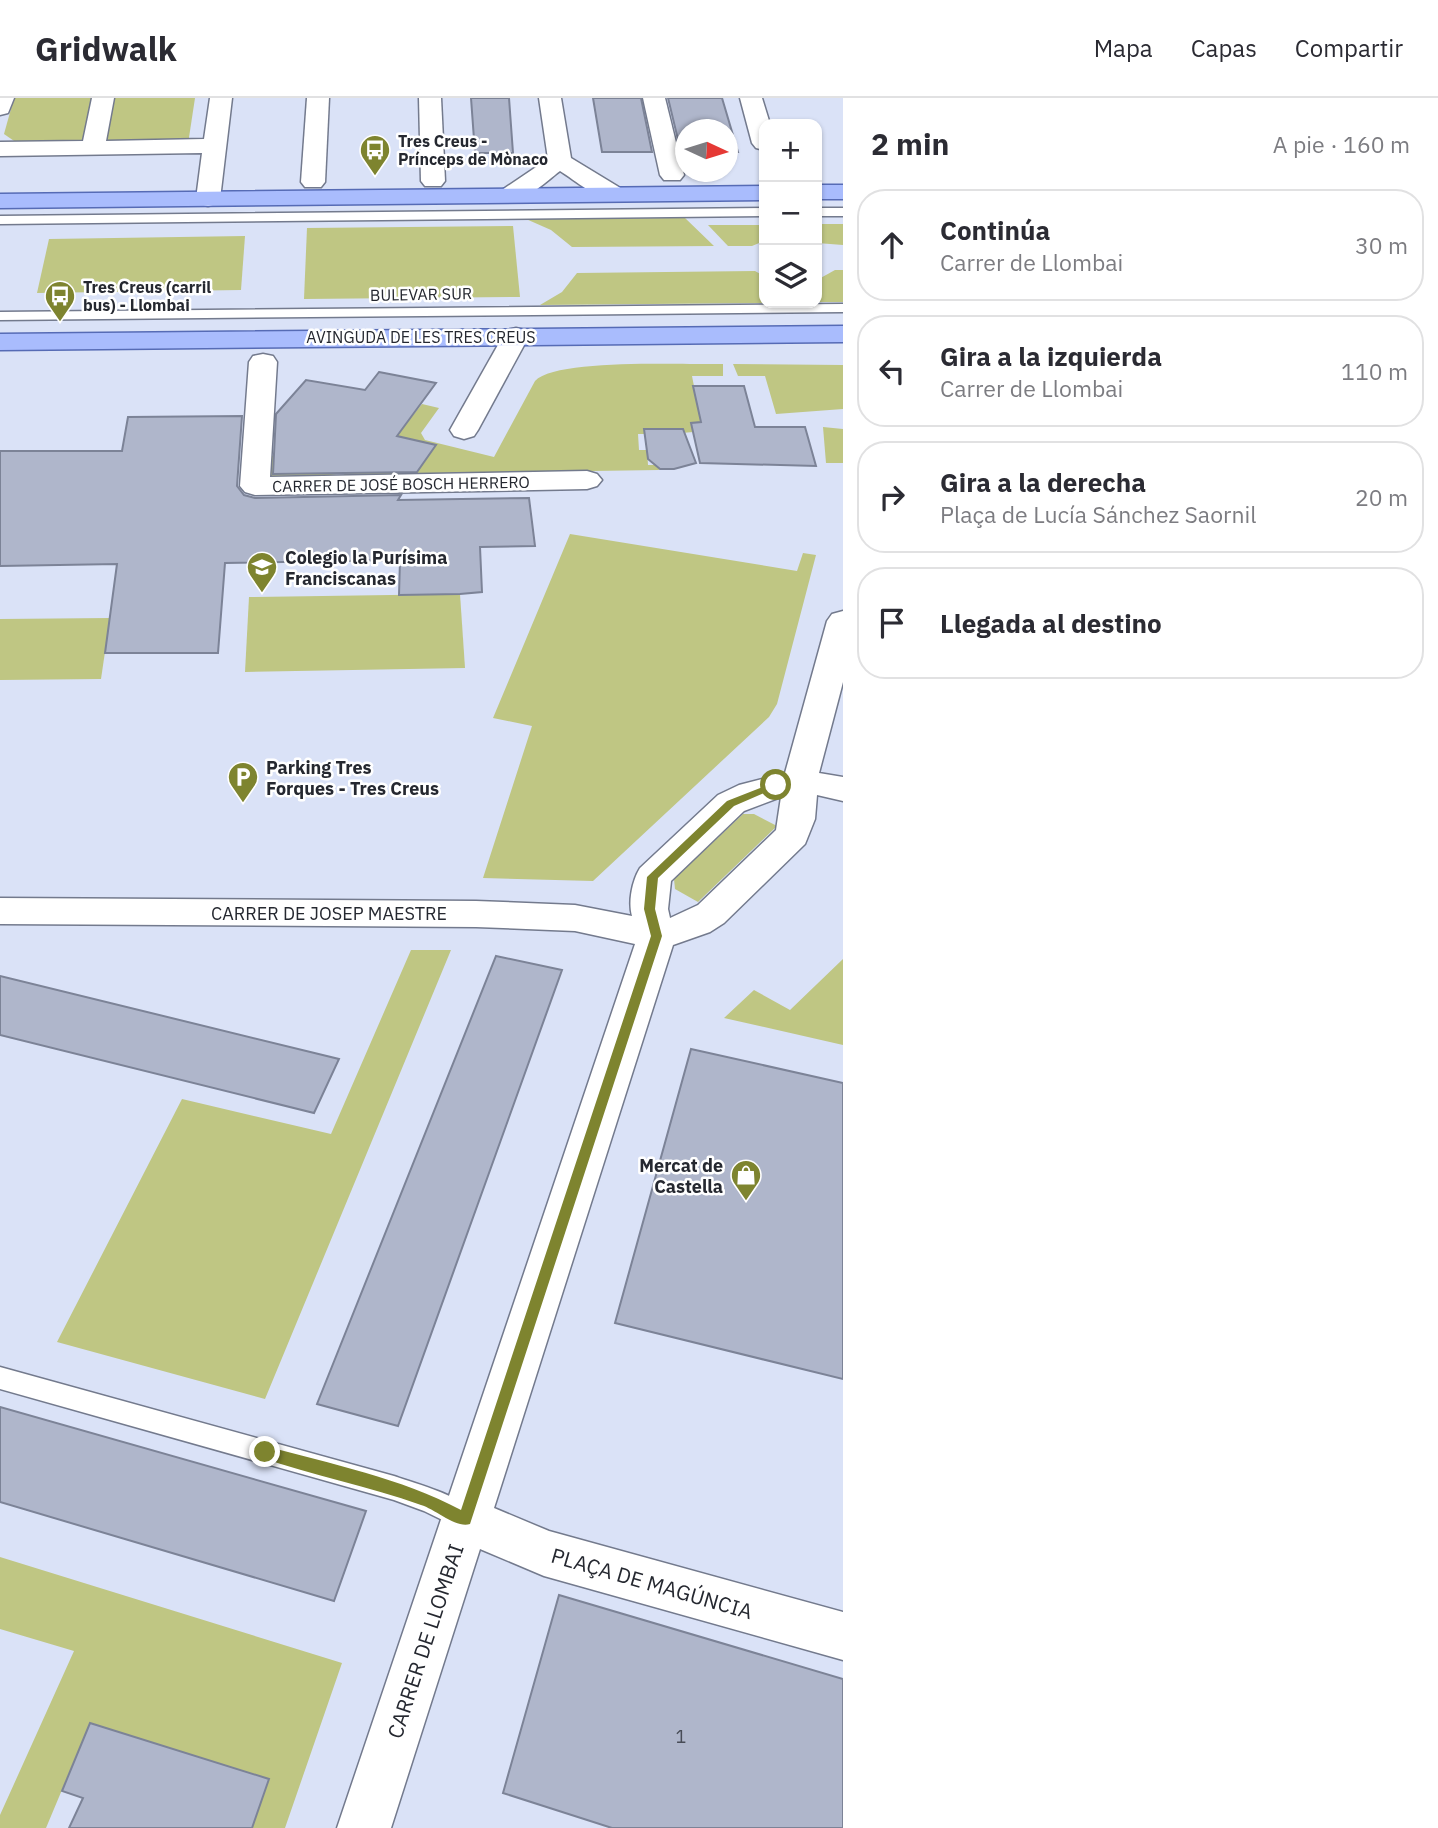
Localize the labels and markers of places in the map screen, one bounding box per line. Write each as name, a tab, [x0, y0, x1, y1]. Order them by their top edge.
place label: Tres Creus - Prínceps de Mònaco	[398, 131, 548, 169]
bus stop icon: Tres Creus - Prínceps de Mònaco	[358, 133, 392, 177]
place label: Tres Creus (carril bus) - Llombai	[83, 277, 211, 315]
bus stop icon: Tres Creus (carril bus) - Llombai	[43, 279, 77, 323]
place label: Colegio la Purísima Franciscanas	[285, 546, 447, 590]
school or university icon: Colegio la Purísima Franciscanas	[245, 550, 279, 594]
place label: Parking Tres Forques - Tres Creus	[266, 756, 439, 800]
parking icon: Parking Tres Forques - Tres Creus	[226, 760, 260, 804]
place label: Mercat de Castella	[639, 1154, 723, 1198]
shop icon: Mercat de Castella	[729, 1158, 763, 1202]

